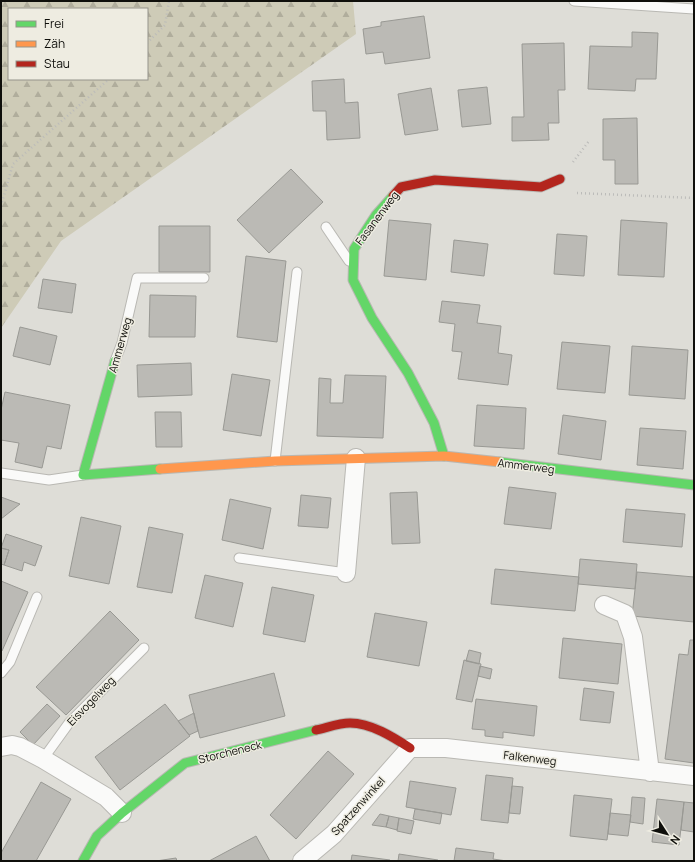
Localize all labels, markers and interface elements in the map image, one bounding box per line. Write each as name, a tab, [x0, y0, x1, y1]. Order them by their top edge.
legend	[8, 8, 148, 80]
text: Frei	[44, 15, 64, 32]
text: Zäh	[44, 35, 65, 52]
text: Stau	[44, 55, 70, 72]
street label: Fasanenweg	[351, 188, 402, 248]
street label: Ammerweg	[104, 315, 135, 374]
street label: Ammerweg	[497, 455, 555, 476]
street label: Eisvogelweg	[63, 673, 118, 729]
street label: Storcheneck	[197, 736, 264, 767]
street label: Falkenweg	[503, 747, 557, 768]
street label: Spatzenwinkel	[327, 773, 388, 838]
north arrow	[647, 814, 687, 854]
text: N	[667, 833, 684, 848]

